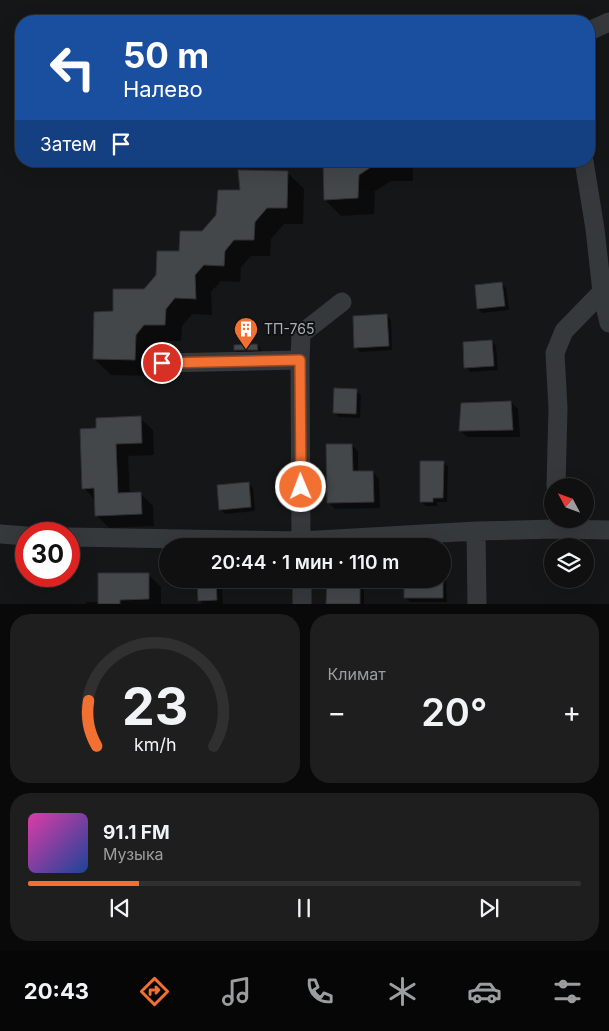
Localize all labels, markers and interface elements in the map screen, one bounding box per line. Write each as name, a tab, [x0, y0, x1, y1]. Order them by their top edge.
text: 50 m	[123, 34, 209, 76]
icon: left	[40, 35, 105, 100]
text: Налево	[123, 76, 203, 102]
icon: arrive	[107, 130, 135, 158]
text: Затем	[40, 133, 97, 156]
building icon: ТП-765	[233, 316, 259, 350]
place label: ТП-765	[264, 320, 314, 337]
pin	[141, 342, 183, 384]
icon: arrive	[148, 349, 176, 377]
position arrow	[274, 460, 326, 512]
north arrow	[544, 478, 594, 528]
map controls	[544, 478, 594, 588]
speed limit sign: 30	[15, 522, 80, 587]
button: layers	[544, 538, 594, 588]
text: 20:44 · 1 мин · 110 m	[211, 551, 399, 574]
text: Климат	[328, 664, 386, 684]
text: 23	[122, 675, 188, 738]
text: 20°	[421, 689, 487, 735]
text: −	[328, 695, 346, 729]
text: +	[562, 695, 581, 729]
text: km/h	[134, 734, 176, 755]
text: 91.1 FM	[103, 821, 170, 844]
text: Музыка	[103, 844, 164, 864]
icon: previous	[106, 894, 134, 922]
icon: pause	[290, 894, 318, 922]
icon: next	[475, 894, 503, 922]
icon: directions	[137, 974, 172, 1009]
icon: music	[219, 974, 254, 1009]
icon: phone	[302, 974, 337, 1009]
icon: climate	[385, 974, 420, 1009]
icon: car	[467, 974, 502, 1009]
icon: filters	[550, 974, 585, 1009]
text: 20:43	[24, 978, 89, 1004]

